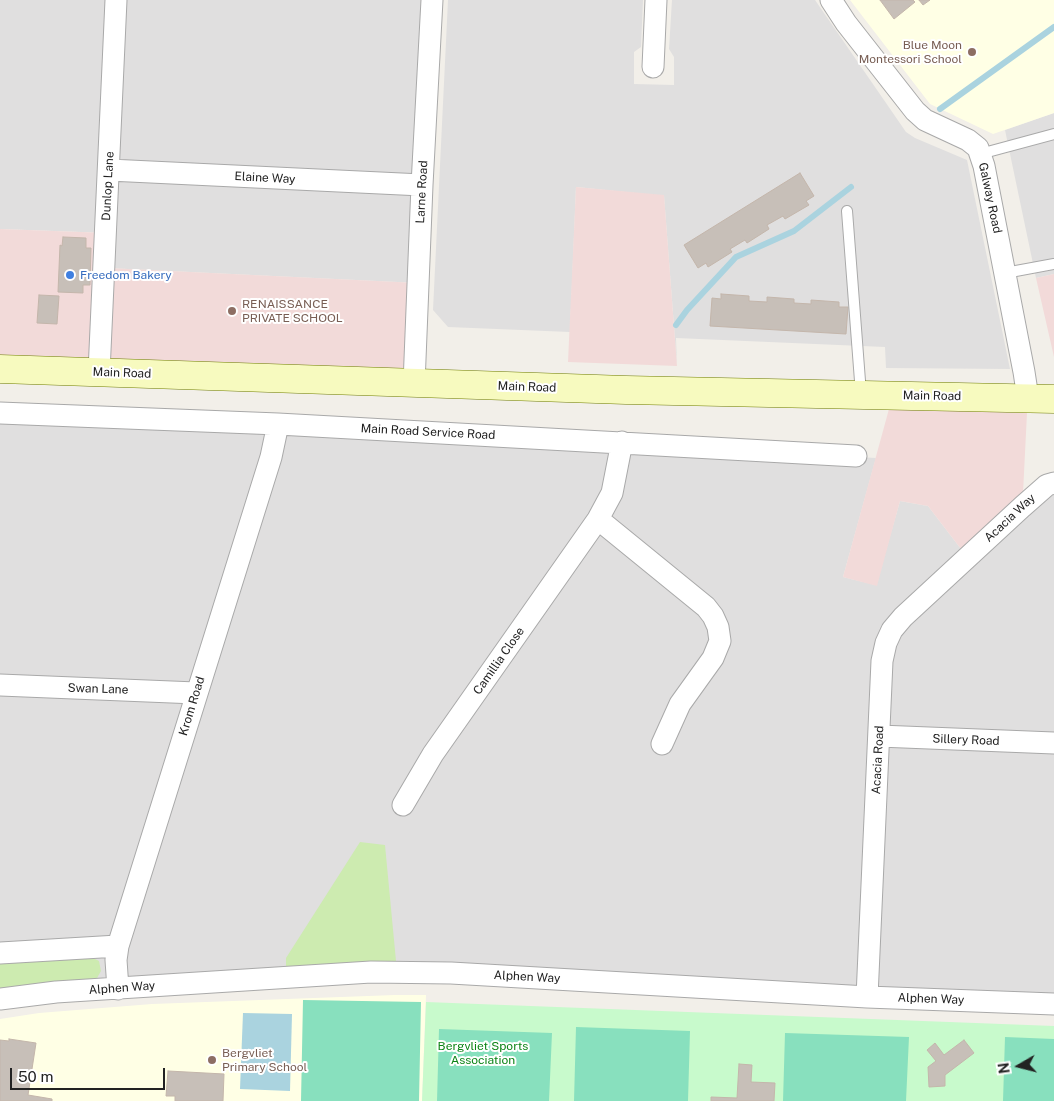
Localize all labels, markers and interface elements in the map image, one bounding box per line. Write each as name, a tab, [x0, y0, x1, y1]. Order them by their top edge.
place label: Blue Moon Montessori School	[859, 38, 962, 66]
marker: Blue Moon Montessori School	[966, 46, 978, 58]
street label: Dunlop Lane	[99, 151, 117, 221]
street label: Larne Road	[413, 160, 431, 224]
street label: Galway Road	[975, 161, 1005, 235]
street label: Elaine Way	[234, 169, 296, 187]
place label: Freedom Bakery	[80, 268, 172, 282]
marker: Freedom Bakery	[64, 269, 76, 281]
place label: RENAISSANCE PRIVATE SCHOOL	[242, 297, 343, 325]
marker: RENAISSANCE PRIVATE SCHOOL	[226, 305, 238, 317]
street label: Main Road	[93, 365, 151, 381]
street label: Main Road	[498, 379, 556, 395]
street label: Main Road	[903, 388, 961, 404]
street label: Main Road Service Road	[360, 421, 496, 443]
street label: Acacia Way	[982, 491, 1038, 545]
street label: Camillia Close	[470, 625, 528, 697]
street label: Krom Road	[176, 675, 208, 737]
street label: Swan Lane	[67, 681, 129, 697]
street label: Acacia Road	[869, 725, 887, 795]
street label: Sillery Road	[932, 732, 1000, 748]
street label: Alphen Way	[493, 968, 561, 986]
street label: Alphen Way	[88, 978, 156, 998]
street label: Alphen Way	[897, 991, 965, 1007]
park label: Bergvliet Sports Association	[438, 1039, 528, 1067]
north arrow	[994, 1041, 1044, 1091]
place label: Bergvliet Primary School	[222, 1046, 307, 1074]
marker: Bergvliet Primary School	[206, 1054, 218, 1066]
scale bar	[12, 1058, 168, 1090]
text: N	[995, 1062, 1013, 1075]
text: 50 m	[18, 1068, 53, 1085]

